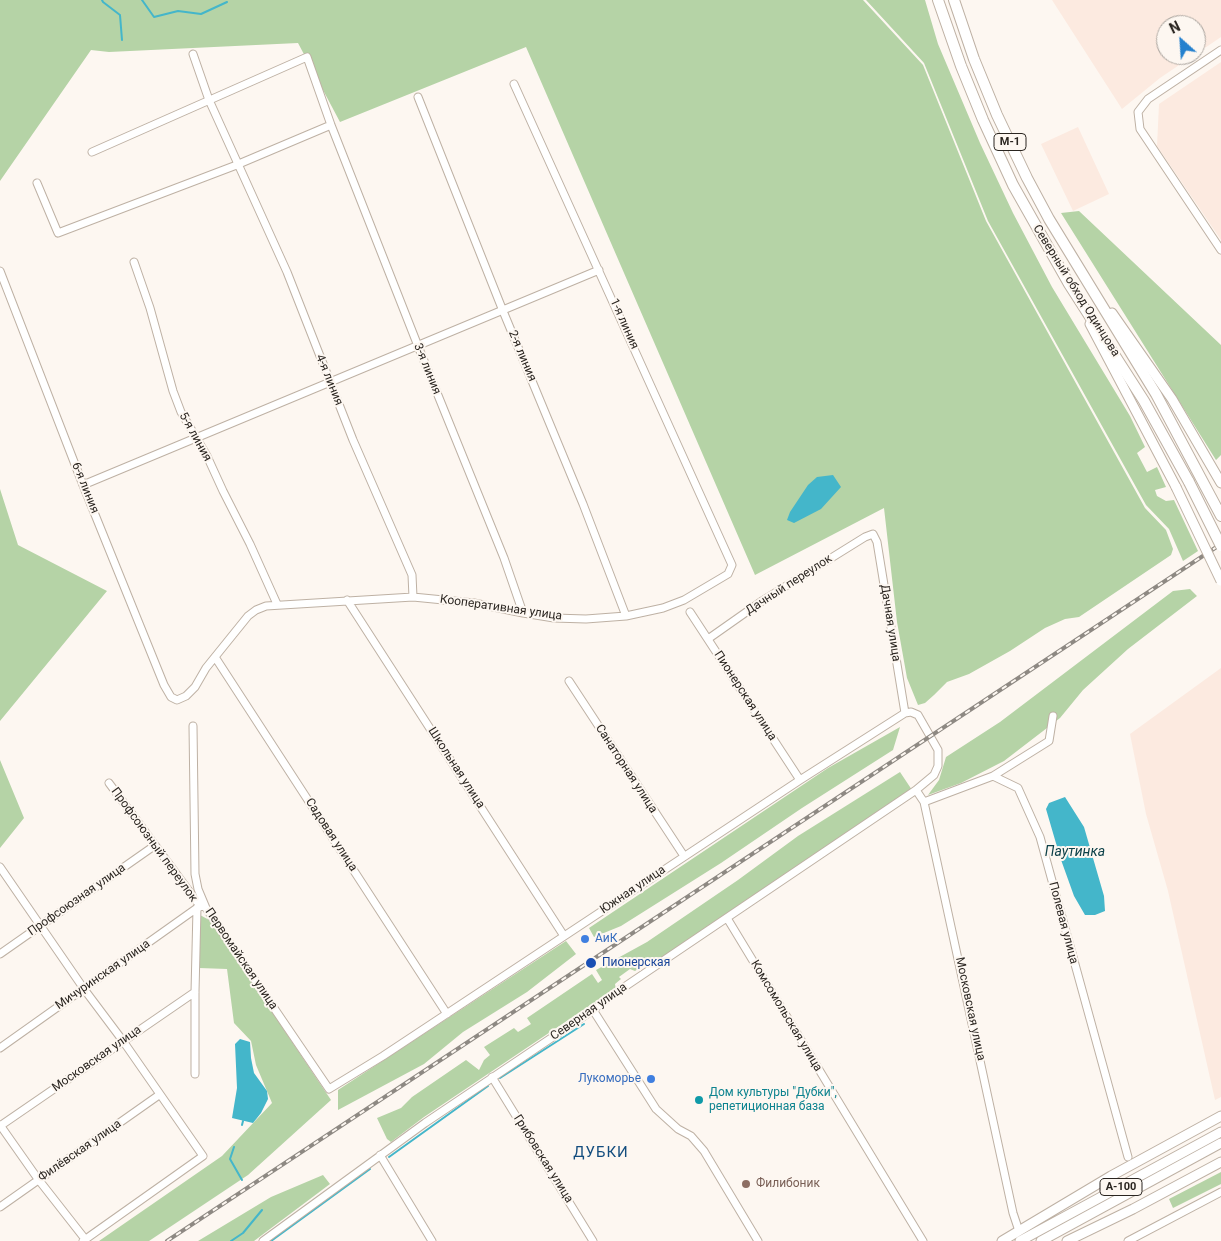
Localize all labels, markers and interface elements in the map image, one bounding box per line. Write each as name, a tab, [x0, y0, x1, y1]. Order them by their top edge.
north arrow	[1156, 15, 1206, 65]
text: N	[1167, 18, 1183, 37]
road number: М-1	[994, 134, 1026, 150]
street label: Северный обход Одинцова	[1029, 222, 1123, 360]
street label: 1-я линия	[606, 296, 642, 352]
street label: 2-я линия	[505, 328, 539, 384]
street label: 3-я линия	[410, 341, 444, 397]
street label: 4-я линия	[312, 352, 346, 408]
street label: 5-я линия	[176, 410, 214, 464]
street label: 6-я линия	[68, 460, 102, 516]
street label: Дачный переулок	[743, 552, 835, 618]
street label: Дачная улица	[877, 583, 903, 663]
street label: Кооперативная улица	[439, 592, 563, 624]
street label: Пионерская улица	[711, 648, 779, 744]
street label: Санаторная улица	[592, 722, 660, 816]
street label: Школьная улица	[424, 725, 488, 811]
street label: Профсоюзный переулок	[108, 785, 200, 905]
street label: Садовая улица	[302, 796, 360, 874]
water label: Паутинка	[1045, 844, 1105, 860]
street label: Профсоюзная улица	[25, 861, 129, 939]
street label: Южная улица	[598, 863, 668, 917]
street label: Полевая улица	[1045, 880, 1081, 966]
street label: Первомайская улица	[202, 905, 280, 1013]
place label: АиК	[595, 932, 617, 946]
marker: АиК	[579, 933, 591, 945]
street label: Мичуринская улица	[53, 937, 153, 1013]
marker: Пионерская	[584, 956, 598, 970]
place label: Пионерская	[602, 956, 670, 970]
street label: Московская улица	[952, 956, 988, 1062]
street label: Комсомольская улица	[747, 958, 825, 1074]
street label: Северная улица	[548, 980, 630, 1044]
street label: Московская улица	[50, 1023, 144, 1095]
place label: Лукоморье	[578, 1072, 641, 1086]
marker: Лукоморье	[645, 1073, 657, 1085]
place label: Дом культуры "Дубки", репетиционная база	[709, 1086, 837, 1114]
marker: Дом культуры "Дубки", репетиционная база	[693, 1094, 705, 1106]
street label: Грибовская улица	[510, 1112, 576, 1206]
street label: Филёвская улица	[36, 1117, 124, 1185]
district label: ДУБКИ	[573, 1144, 629, 1162]
place label: Филибоник	[756, 1177, 820, 1191]
marker: Филибоник	[740, 1178, 752, 1190]
road number: А-100	[1100, 1178, 1142, 1196]

